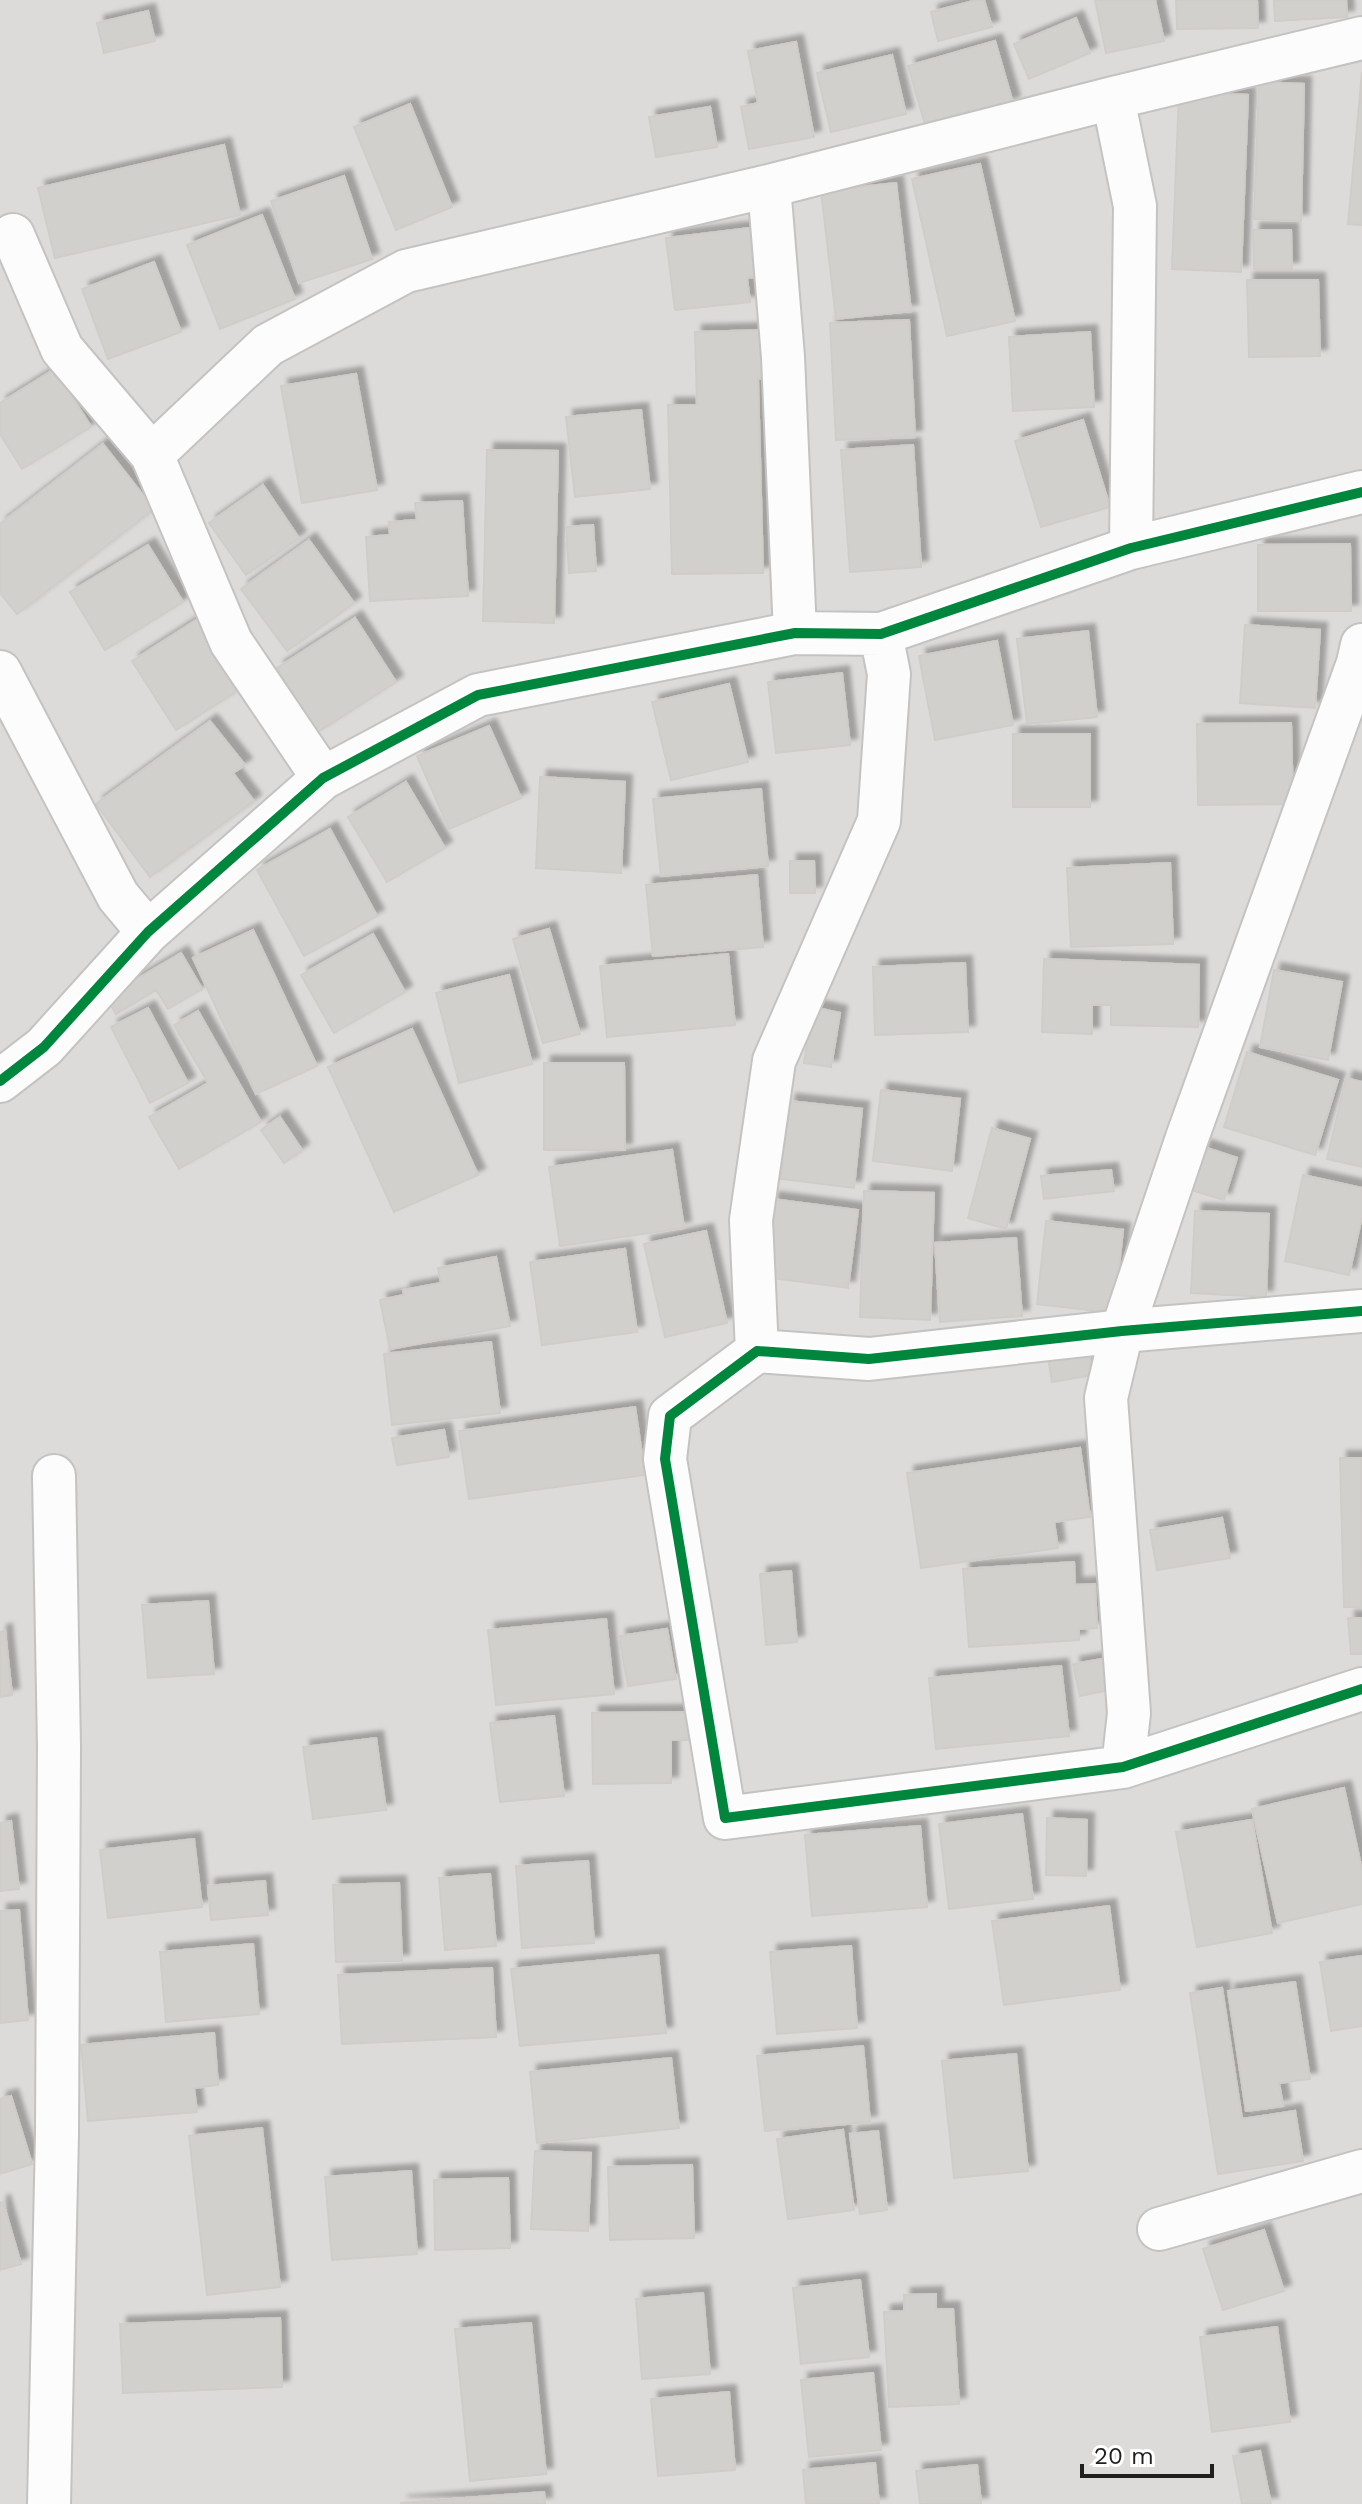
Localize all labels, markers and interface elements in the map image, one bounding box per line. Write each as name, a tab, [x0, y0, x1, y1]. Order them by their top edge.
scale bar	[1082, 2428, 1212, 2478]
text: 20 m	[1094, 2442, 1154, 2470]

